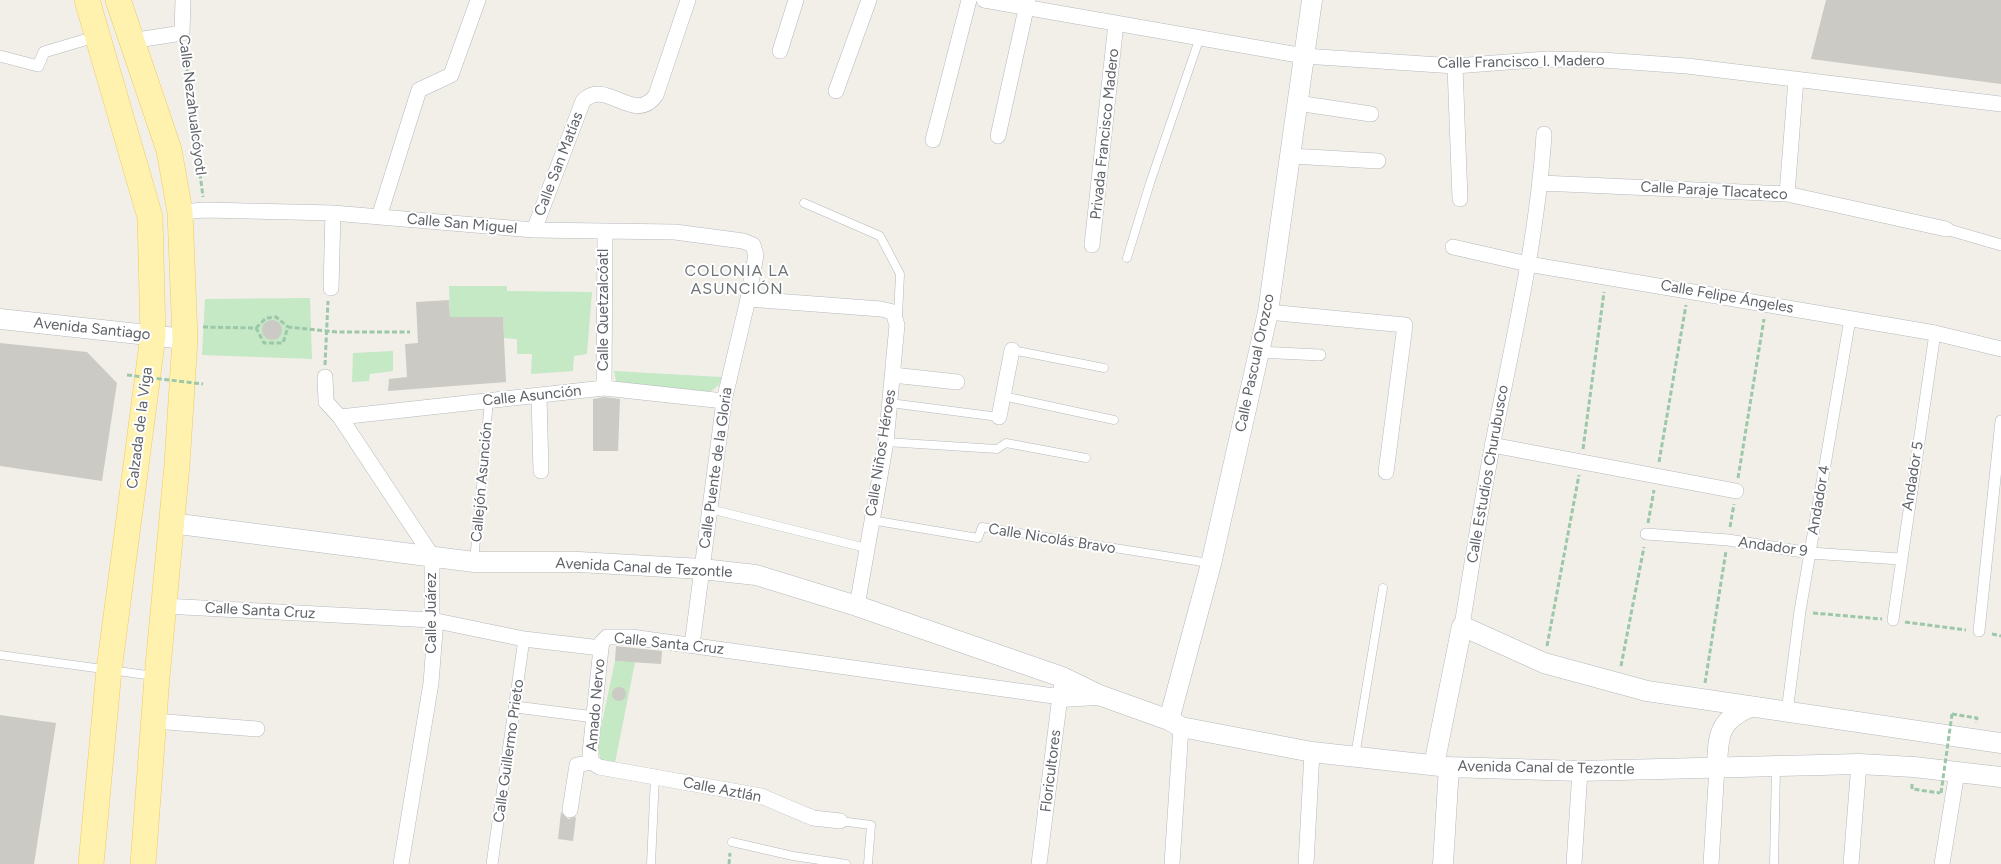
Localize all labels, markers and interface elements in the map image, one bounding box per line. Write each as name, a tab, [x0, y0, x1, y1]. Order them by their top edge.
street label: Calle Nezahualcóyotl	[174, 34, 210, 176]
street label: Privada Francisco Madero	[1087, 48, 1123, 220]
street label: Calle Francisco I. Madero	[1437, 52, 1605, 72]
street label: Calle San Matías	[531, 109, 587, 219]
street label: Calle Paraje Tlacateco	[1640, 178, 1788, 204]
street label: Calle San Miguel	[406, 210, 518, 238]
street label: Calle Quetzalcóatl	[595, 249, 613, 371]
district label: COLONIA LA ASUNCIÓN	[683, 261, 791, 299]
street label: Calle Felipe Ángeles	[1659, 276, 1795, 318]
street label: Calle Pascual Orozco	[1232, 292, 1278, 434]
street label: Avenida Santiago	[33, 314, 151, 344]
street label: Calzada de la Viga	[124, 366, 156, 490]
street label: Calle Asunción	[482, 382, 582, 410]
street label: Calle Estudios Churubusco	[1463, 384, 1513, 564]
street label: Calle Puente de la Gloria	[696, 386, 736, 550]
street label: Calle Niños Héroes	[862, 388, 900, 518]
street label: Callejón Asunción	[468, 421, 496, 543]
street label: Andador 5	[1899, 440, 1927, 512]
street label: Andador 4	[1804, 464, 1834, 536]
street label: Calle Nicolás Bravo	[987, 520, 1117, 558]
street label: Andador 9	[1737, 533, 1809, 561]
street label: Avenida Canal de Tezontle	[555, 554, 733, 582]
street label: Calle Juárez	[423, 572, 441, 654]
street label: Calle Santa Cruz	[204, 599, 316, 623]
street label: Calle Santa Cruz	[613, 629, 725, 659]
street label: Amado Nervo	[583, 658, 609, 752]
street label: Calle Guillermo Prieto	[490, 678, 528, 824]
street label: Floricultores	[1037, 729, 1065, 813]
street label: Avenida Canal de Tezontle	[1457, 757, 1635, 779]
street label: Calle Aztlán	[681, 774, 763, 806]

